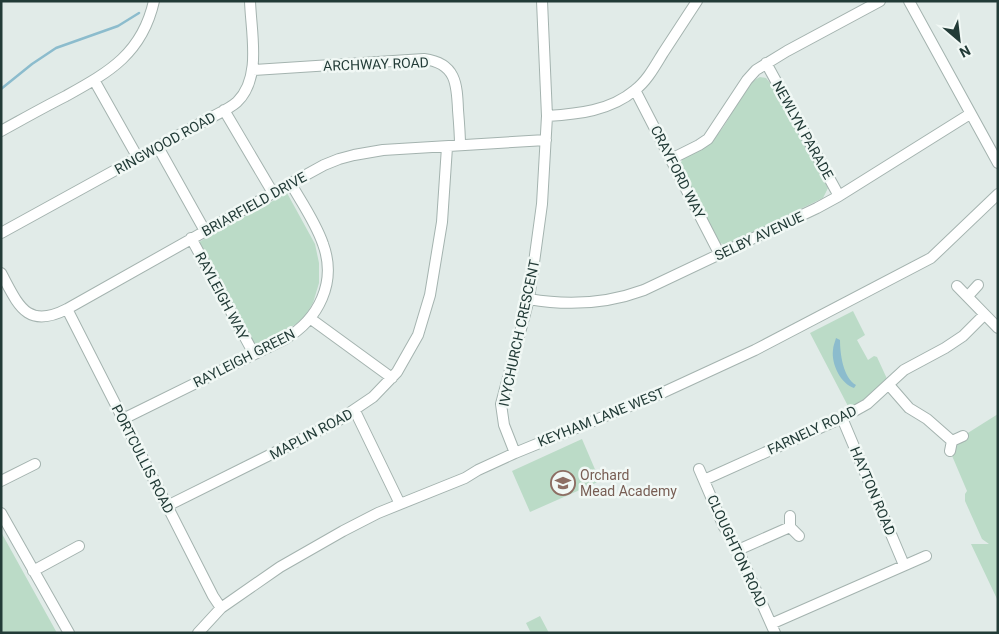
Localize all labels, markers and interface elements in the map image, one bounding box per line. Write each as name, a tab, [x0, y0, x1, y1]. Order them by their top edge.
north arrow	[934, 15, 984, 65]
text: N	[957, 42, 973, 61]
street label: ARCHWAY ROAD	[323, 54, 429, 74]
street label: NEWLYN PARADE	[769, 78, 837, 182]
street label: RINGWOOD ROAD	[112, 109, 218, 177]
street label: CRAYFORD WAY	[648, 123, 709, 222]
street label: BRIARFIELD DRIVE	[199, 169, 309, 239]
street label: SELBY AVENUE	[712, 208, 806, 264]
street label: RAYLEIGH WAY	[192, 249, 252, 343]
street label: IVYCHURCH CRESCENT	[496, 258, 543, 408]
street label: RAYLEIGH GREEN	[191, 325, 297, 391]
street label: KEYHAM LANE WEST	[535, 384, 667, 450]
street label: PORTCULLIS ROAD	[109, 402, 177, 516]
street label: FARNELY ROAD	[765, 402, 859, 458]
street label: MAPLIN ROAD	[267, 405, 355, 463]
street label: HAYTON ROAD	[847, 444, 899, 538]
place label: Orchard Mead Academy	[580, 467, 677, 499]
school or university icon: Orchard Mead Academy	[550, 470, 576, 496]
street label: CLOUGHTON ROAD	[704, 492, 770, 610]

